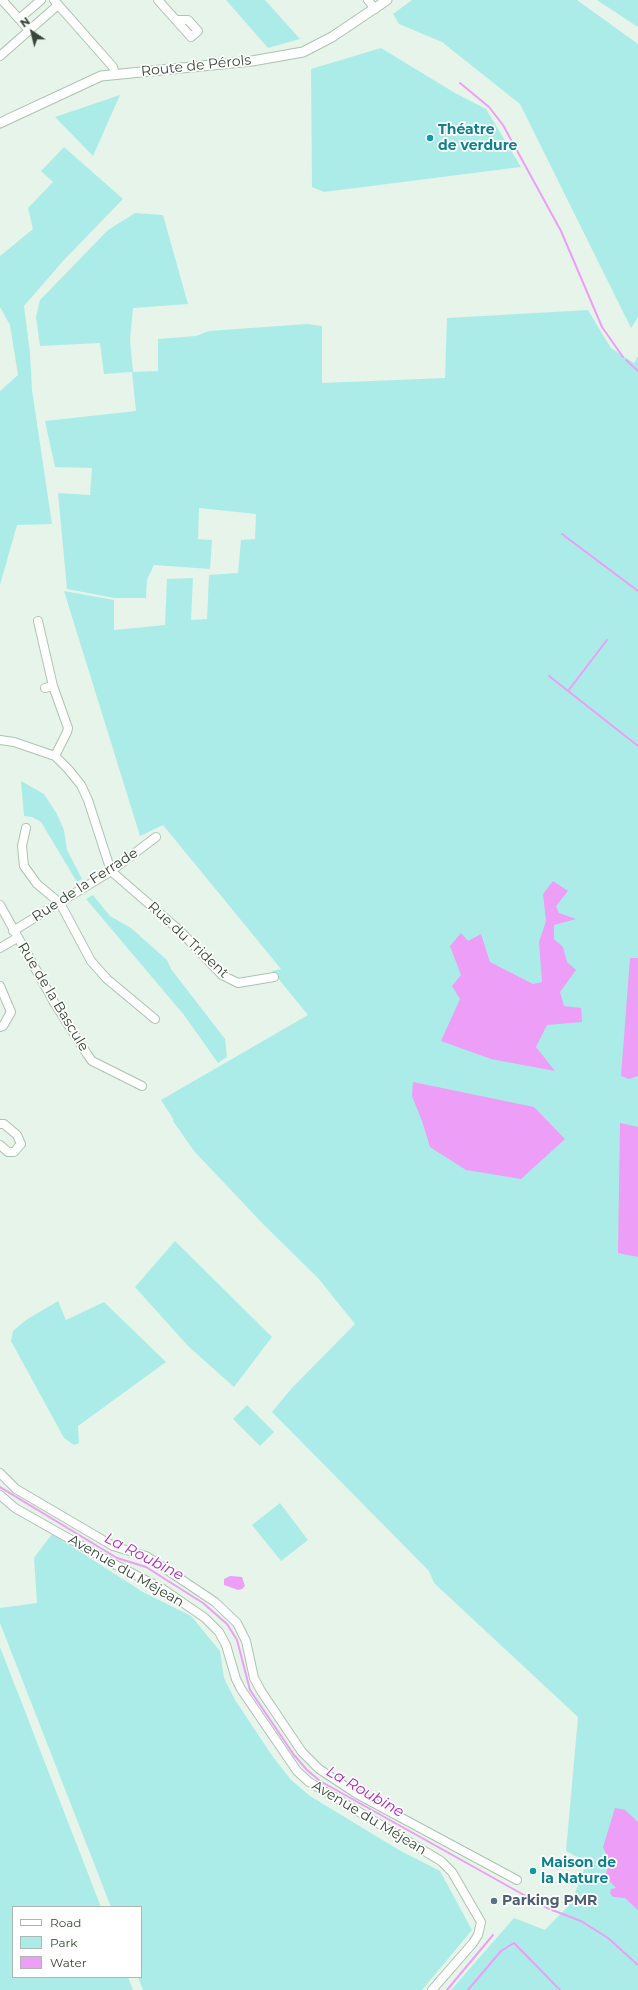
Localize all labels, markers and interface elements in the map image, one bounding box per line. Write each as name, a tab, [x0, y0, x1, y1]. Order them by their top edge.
north arrow	[12, 12, 52, 52]
text: N	[17, 14, 33, 30]
street label: Route de Pérols	[140, 52, 252, 80]
place label: Théatre de verdure	[438, 122, 517, 154]
marker: Théatre de verdure	[425, 133, 435, 143]
street label: Rue de la Ferrade	[29, 845, 141, 925]
street label: Rue du Trident	[144, 898, 232, 982]
street label: Rue de la Bascule	[14, 939, 92, 1055]
water label: La Roubine	[101, 1529, 187, 1585]
street label: Avenue du Méjean	[65, 1531, 187, 1611]
water label: La Roubine	[323, 1763, 407, 1821]
street label: Avenue du Méjean	[309, 1777, 429, 1859]
place label: Maison de la Nature	[541, 1855, 616, 1888]
marker: Maison de la Nature	[528, 1866, 538, 1876]
place label: Parking PMR	[502, 1893, 597, 1909]
marker: Parking PMR	[489, 1896, 499, 1906]
legend	[12, 1906, 142, 1978]
text: Road	[50, 1915, 81, 1930]
text: Park	[50, 1935, 77, 1950]
text: Water	[50, 1955, 86, 1970]

